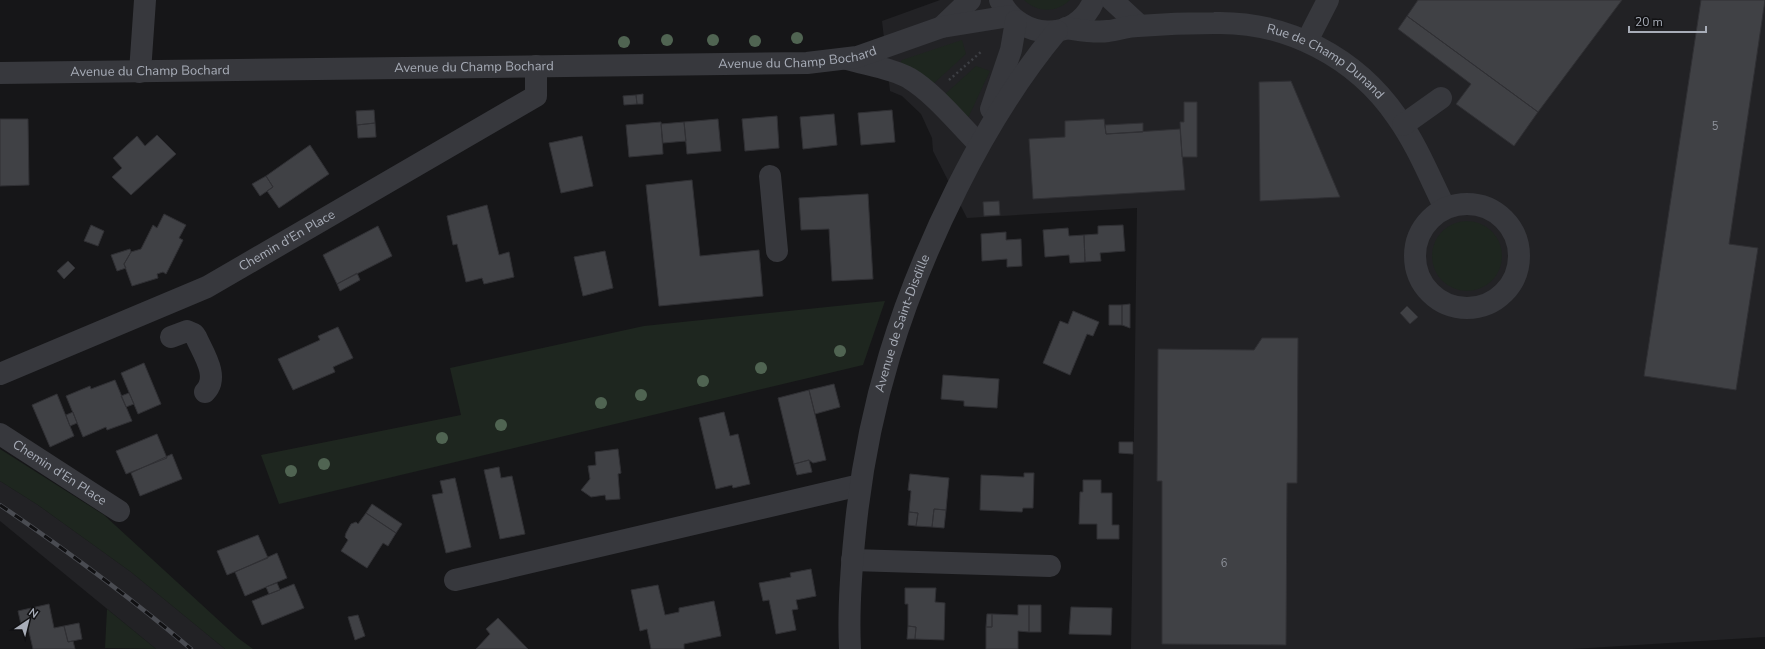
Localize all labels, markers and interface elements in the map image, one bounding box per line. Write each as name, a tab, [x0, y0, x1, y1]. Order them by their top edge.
scale bar	[1629, 8, 1706, 34]
text: 20 m	[1635, 14, 1663, 30]
street label: Rue de Champ Dunand	[1265, 20, 1388, 103]
street label: Avenue du Champ Bochard	[718, 42, 879, 73]
street label: Avenue du Champ Bochard	[394, 57, 554, 77]
street label: Avenue du Champ Bochard	[70, 61, 230, 81]
house number: 5	[1712, 119, 1719, 134]
street label: Chemin d'En Place	[235, 206, 338, 276]
street label: Avenue de Saint-Disdille	[871, 251, 934, 394]
street label: Chemin d'En Place	[9, 436, 110, 510]
house number: 6	[1221, 556, 1228, 571]
north arrow	[8, 601, 48, 641]
text: N	[26, 605, 41, 622]

